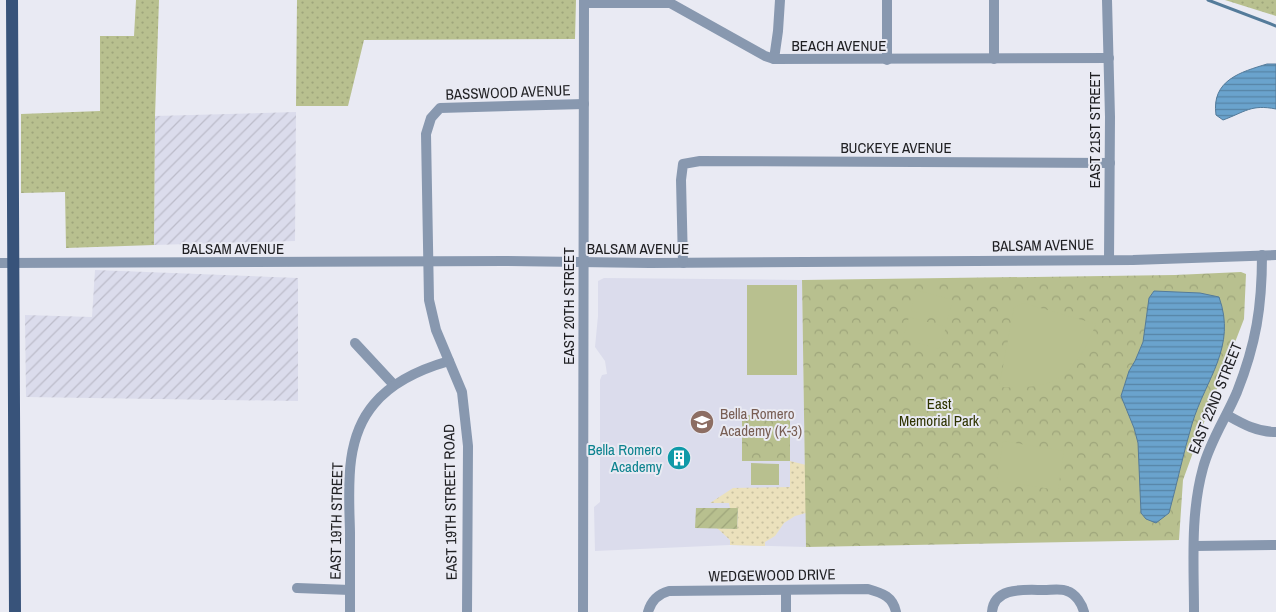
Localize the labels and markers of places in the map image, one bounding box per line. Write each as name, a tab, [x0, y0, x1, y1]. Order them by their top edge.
place label: Bella Romero Academy (K-3)	[719, 403, 802, 441]
school or university icon: Bella Romero Academy (K-3)	[689, 409, 715, 435]
place label: Bella Romero Academy	[587, 439, 663, 477]
building icon: Bella Romero Academy	[666, 445, 692, 471]

